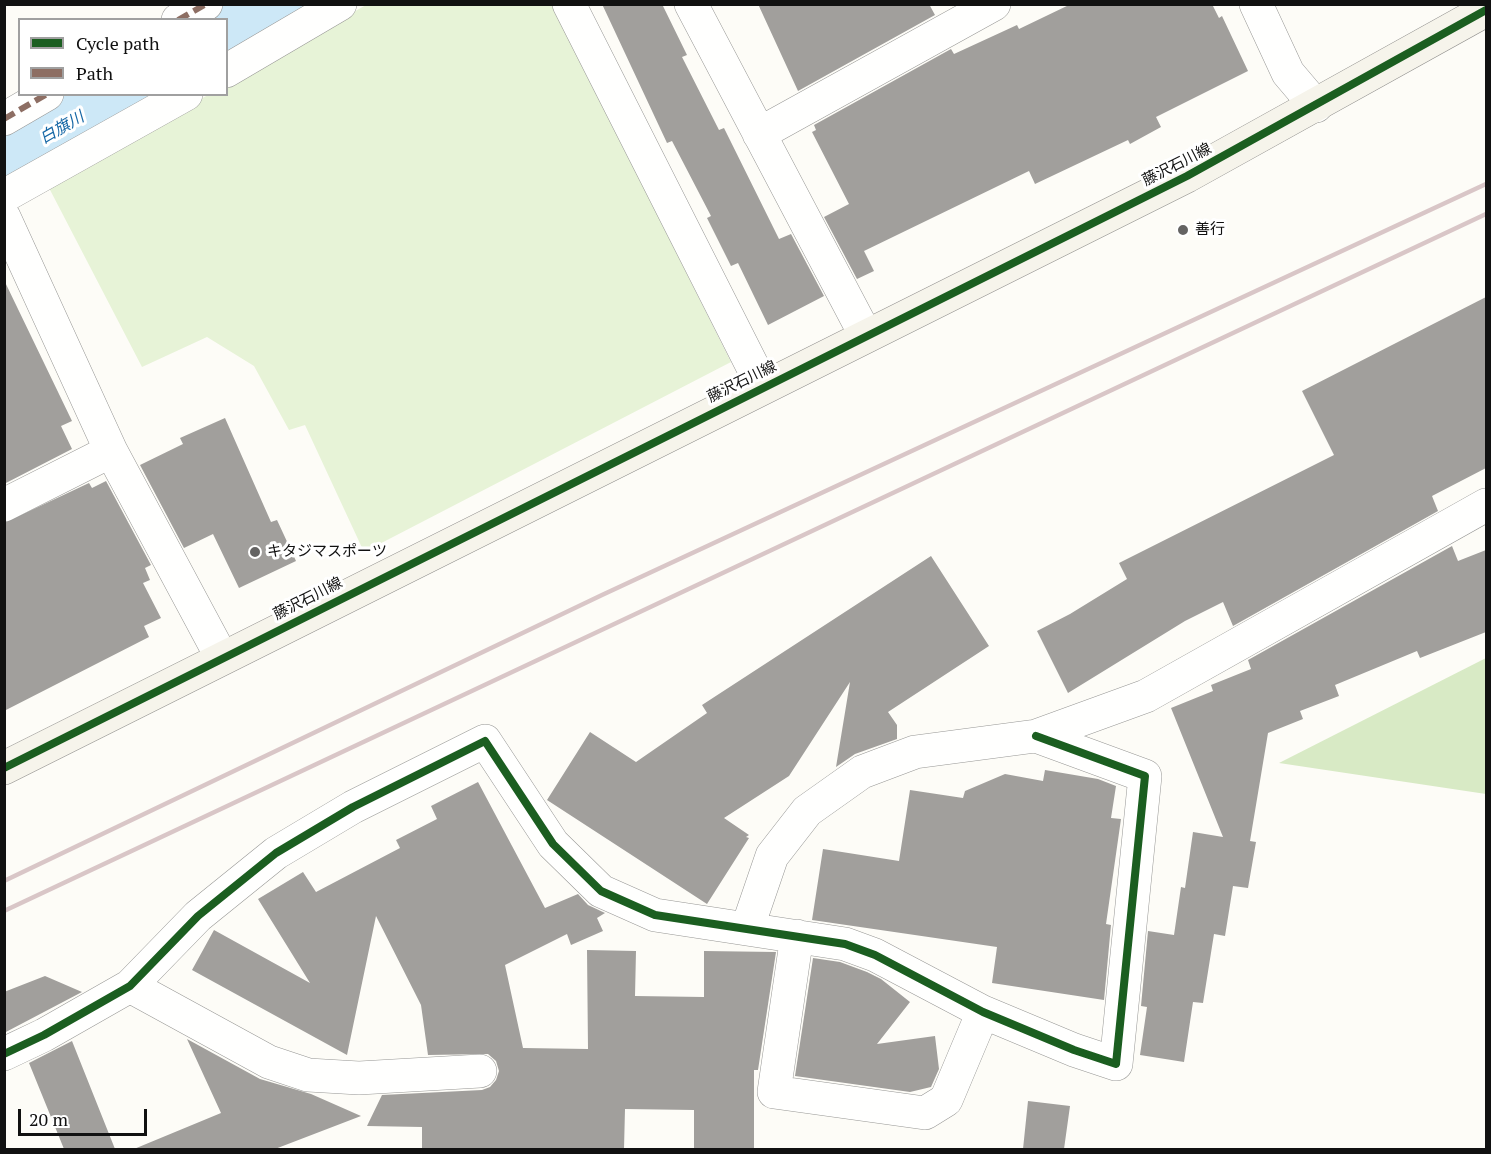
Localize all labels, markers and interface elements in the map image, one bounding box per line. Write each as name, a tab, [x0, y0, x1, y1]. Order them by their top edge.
legend	[18, 18, 228, 96]
text: Cycle path	[76, 31, 160, 55]
text: Path	[76, 61, 113, 85]
water label: 白旗川	[36, 108, 88, 148]
street label: 藤沢石川線	[1140, 140, 1214, 190]
place label: 善行	[1195, 221, 1225, 239]
marker: 善行	[1176, 223, 1190, 237]
street label: 藤沢石川線	[704, 357, 780, 407]
place label: キタジマスポーツ	[267, 543, 387, 561]
marker: キタジマスポーツ	[248, 545, 262, 559]
street label: 藤沢石川線	[271, 574, 345, 624]
scale bar	[21, 1097, 150, 1135]
text: 20 m	[29, 1107, 68, 1131]

